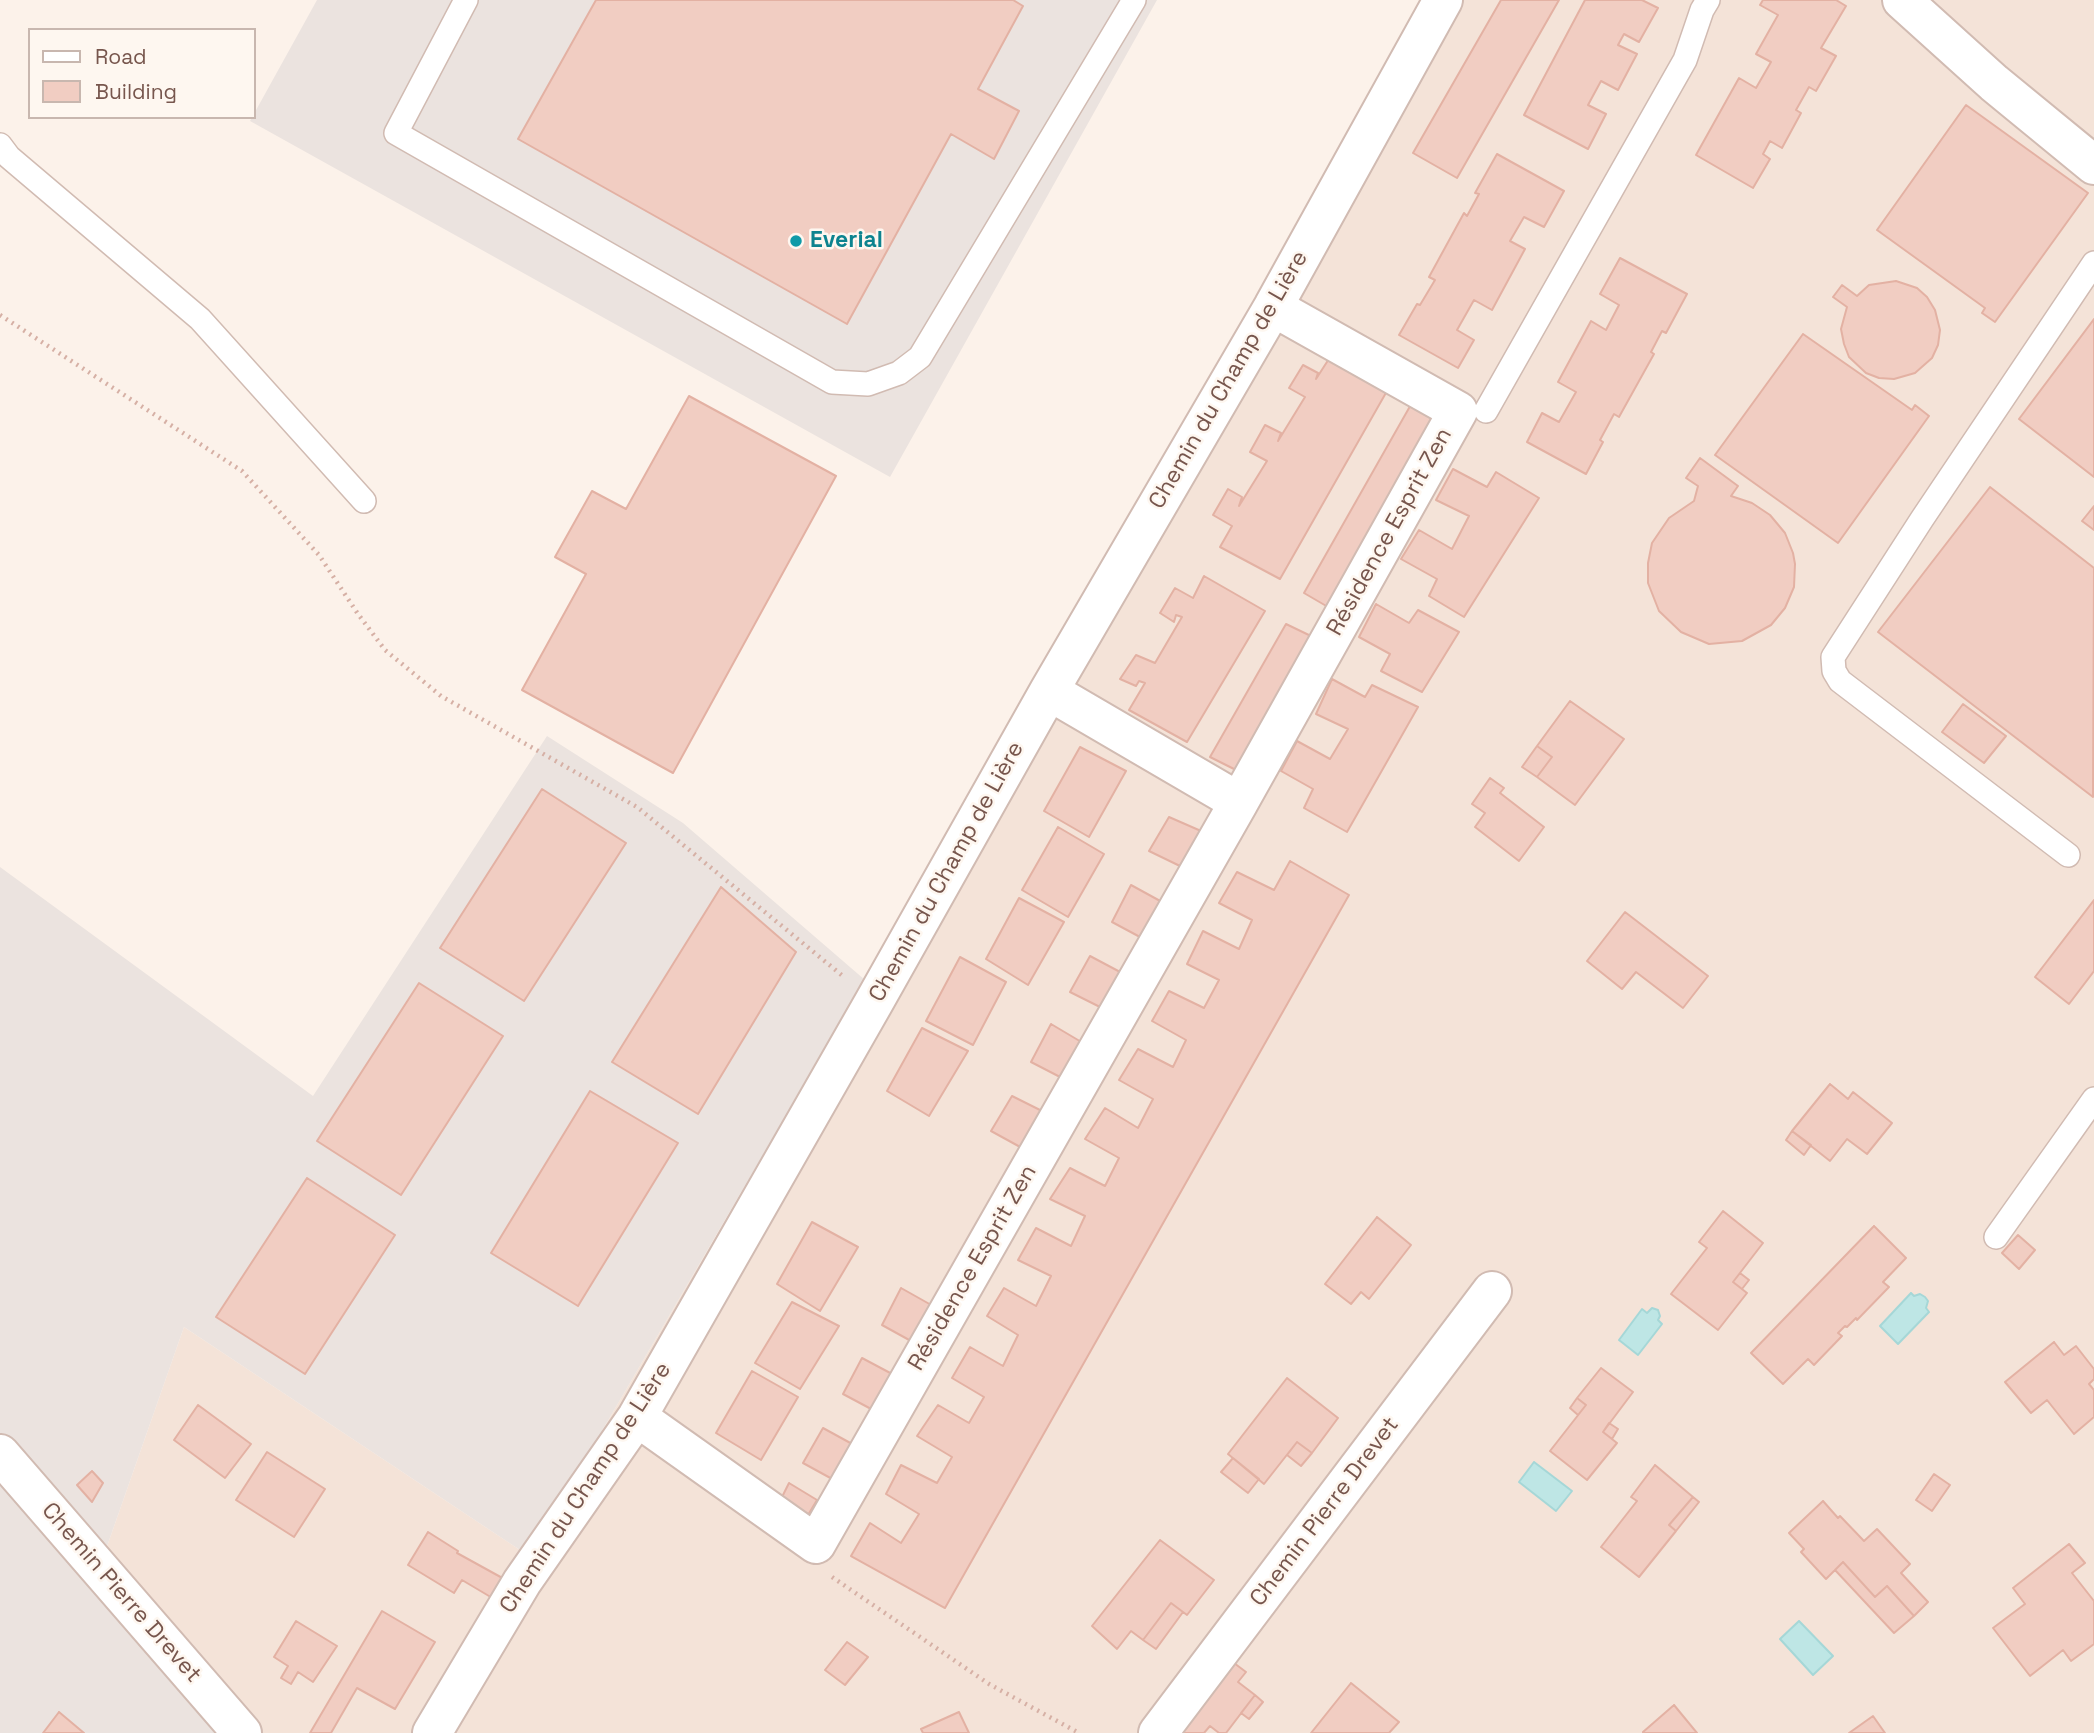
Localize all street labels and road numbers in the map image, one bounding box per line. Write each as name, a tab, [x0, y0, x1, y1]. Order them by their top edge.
street label: Chemin du Champ de Lière	[1144, 246, 1314, 514]
street label: Résidence Esprit Zen	[1321, 423, 1459, 641]
street label: Chemin du Champ de Lière	[864, 737, 1030, 1007]
street label: Résidence Esprit Zen	[903, 1160, 1043, 1376]
street label: Chemin du Champ de Lière	[495, 1357, 677, 1619]
street label: Chemin Pierre Drevet	[1245, 1412, 1405, 1612]
street label: Chemin Pierre Drevet	[35, 1497, 207, 1689]

